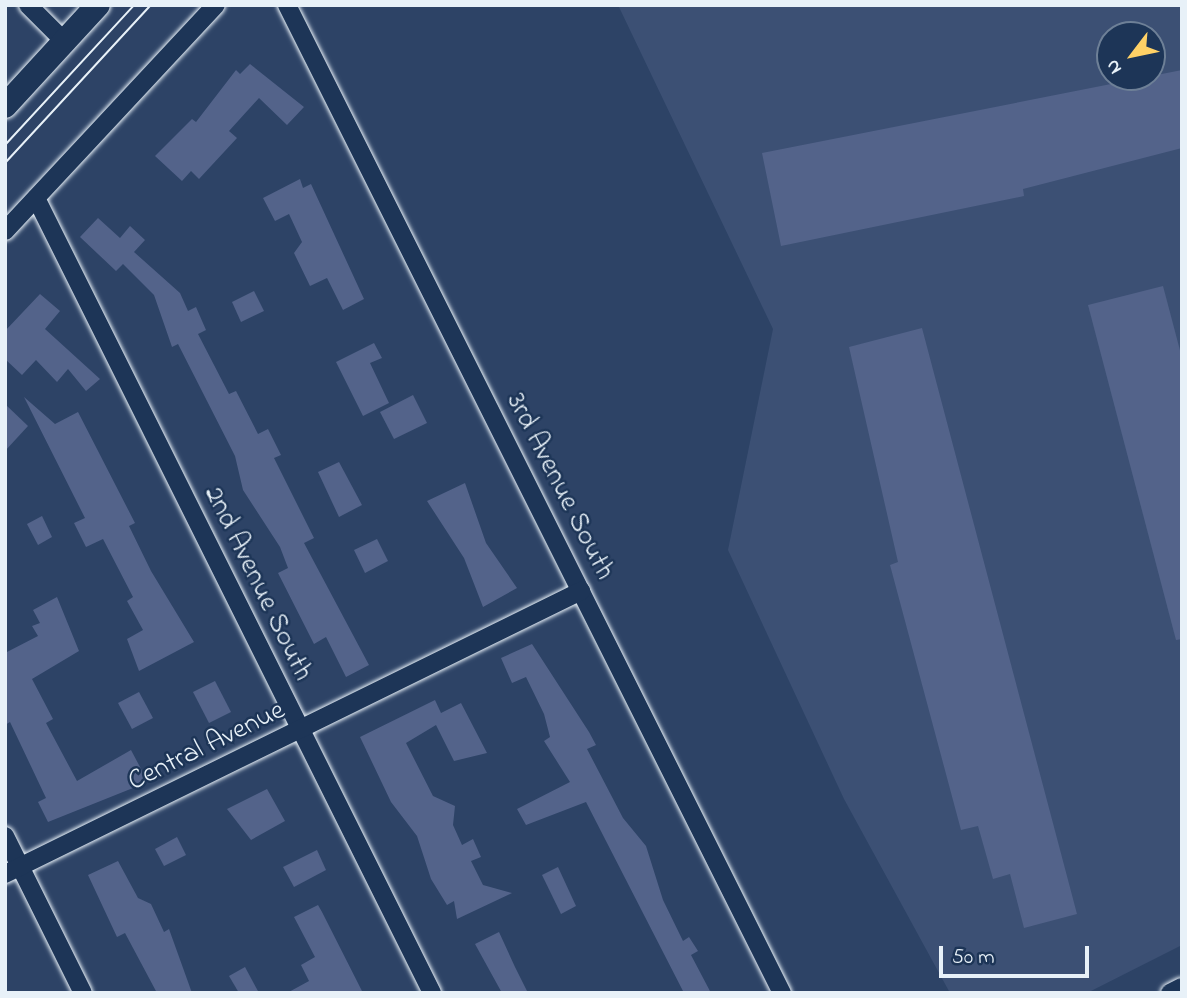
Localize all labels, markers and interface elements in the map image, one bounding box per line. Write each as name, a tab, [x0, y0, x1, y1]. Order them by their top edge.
north arrow	[1096, 21, 1166, 91]
text: N	[1100, 54, 1129, 79]
street label: 3rd Avenue South	[498, 388, 620, 586]
street label: 2nd Avenue South	[195, 481, 319, 687]
street label: Central Avenue	[123, 695, 291, 799]
scale bar	[942, 932, 1092, 976]
text: 50 m	[952, 943, 995, 973]

